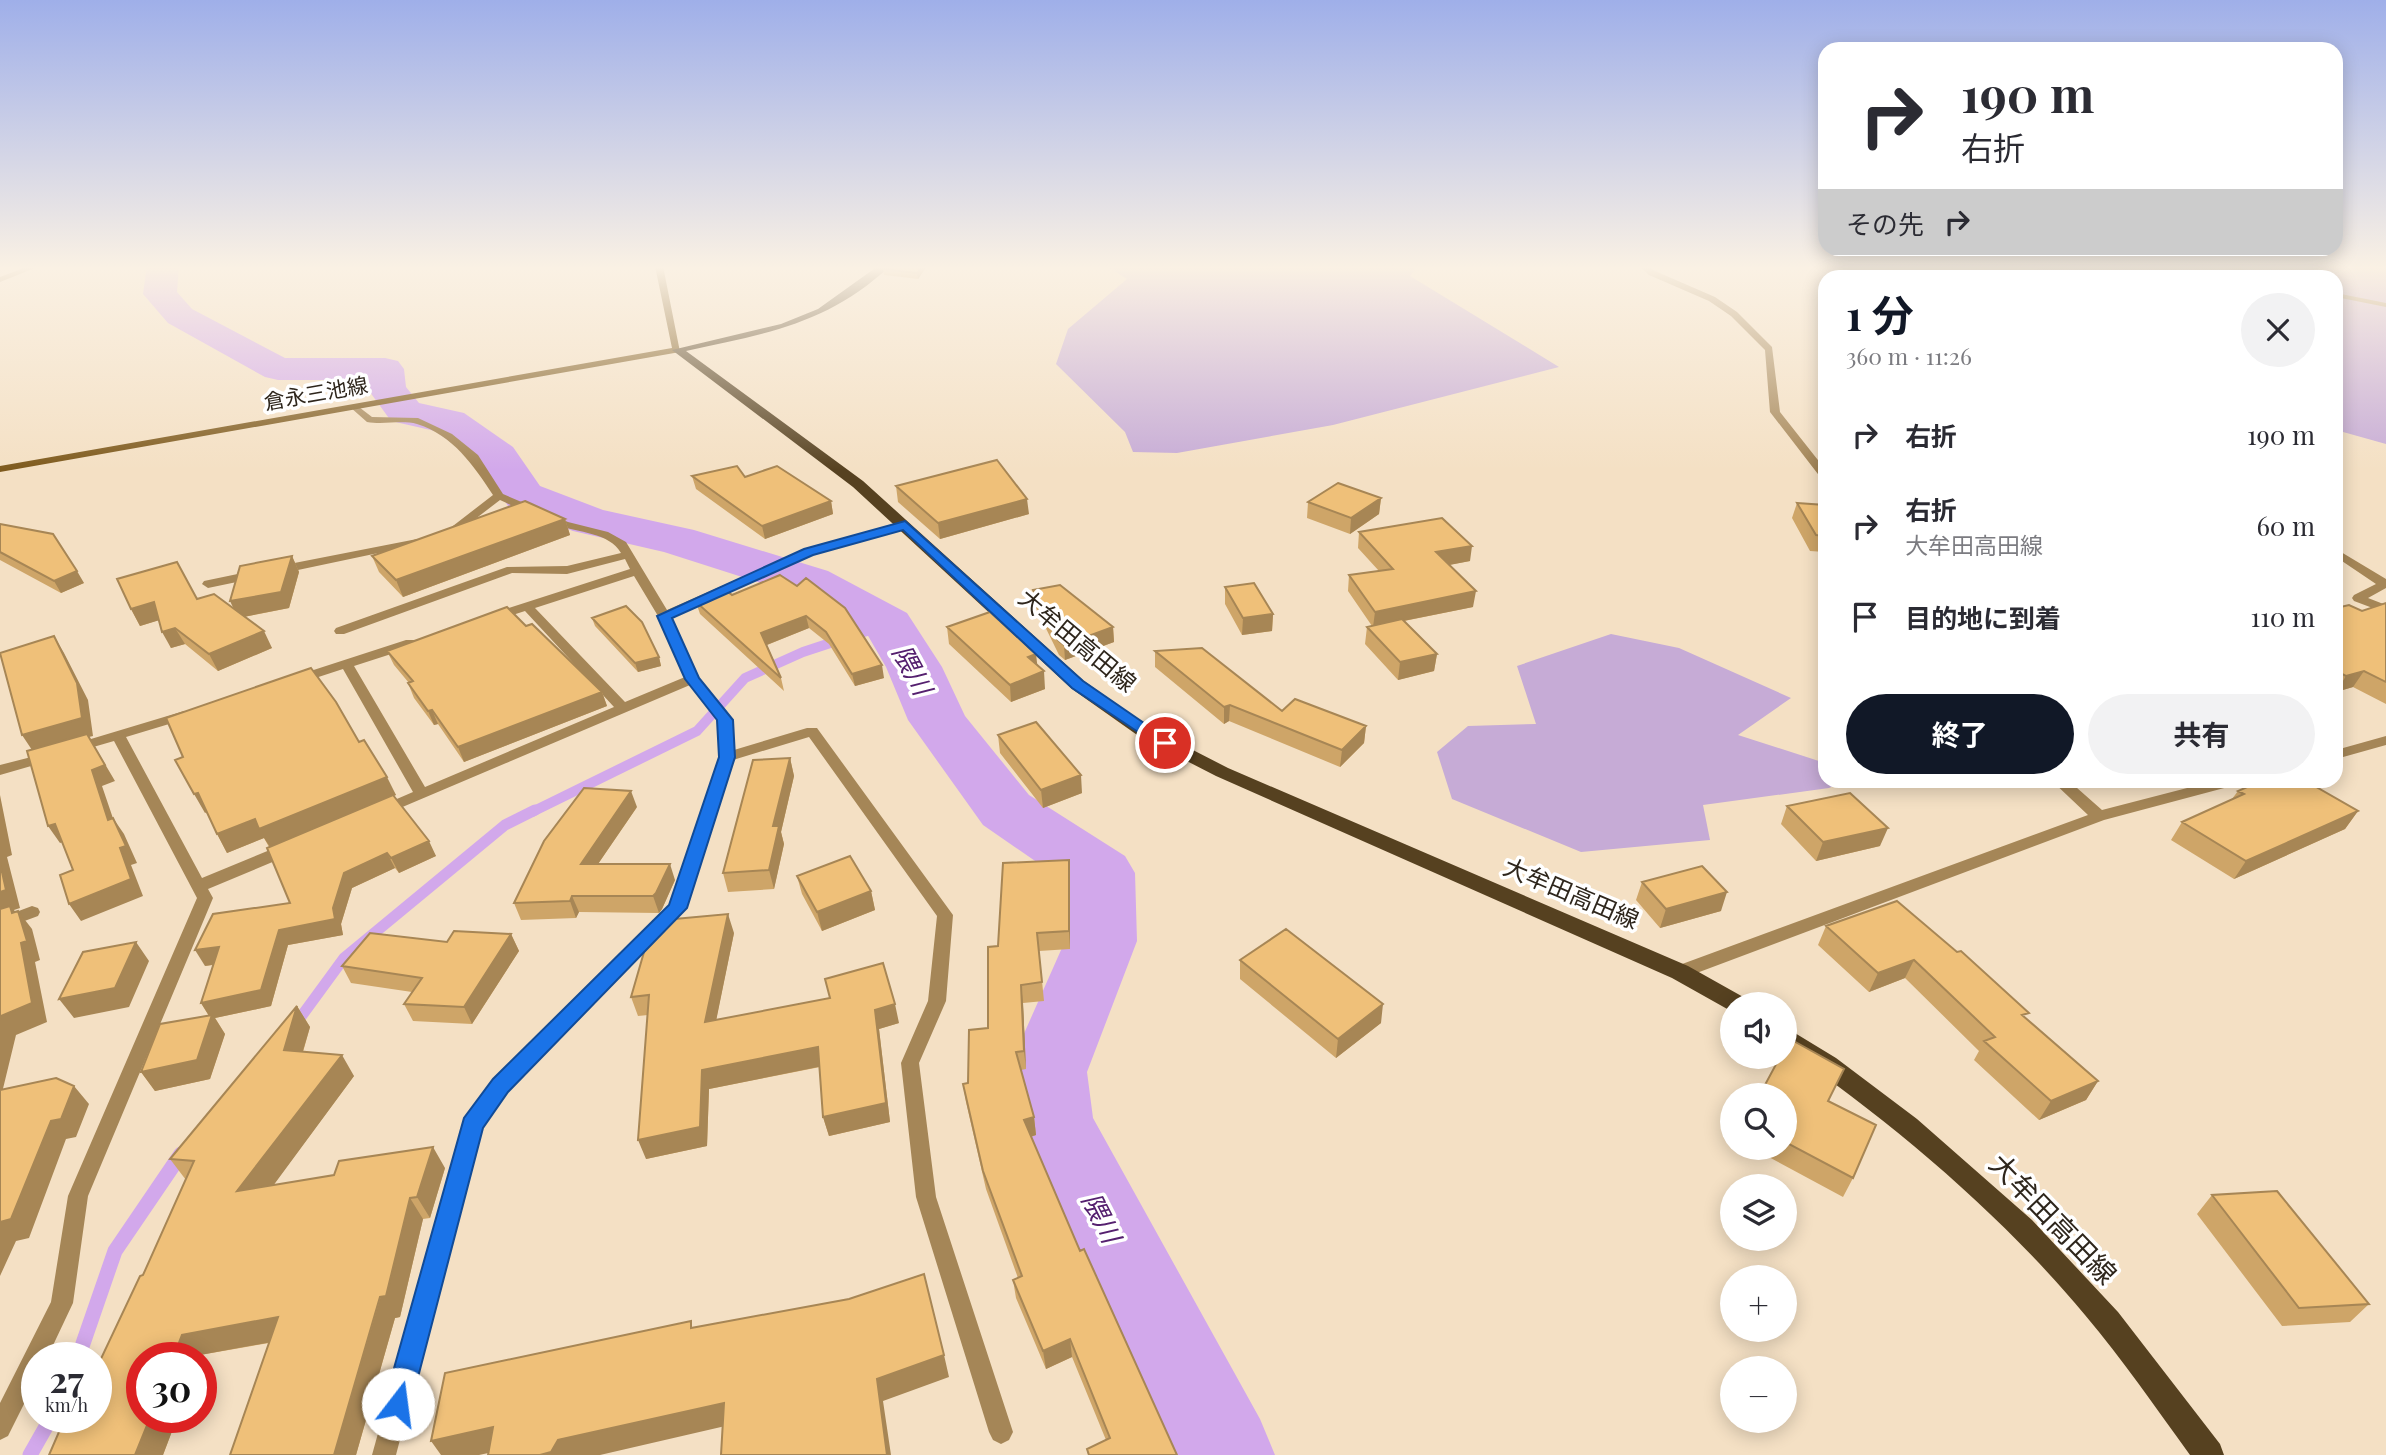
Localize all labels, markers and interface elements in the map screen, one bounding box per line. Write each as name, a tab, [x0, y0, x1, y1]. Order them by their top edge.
text: 190 m	[1961, 60, 2094, 125]
icon: right	[1846, 70, 1937, 161]
text: 右折	[1961, 125, 2025, 168]
icon: right	[1938, 203, 1976, 241]
text: その先	[1846, 206, 1924, 241]
text: 1 分	[1846, 286, 1914, 342]
button: close	[2241, 293, 2315, 367]
text: 360 m · 11:26	[1846, 340, 1972, 371]
street label: 倉永三池線	[262, 369, 370, 415]
icon: right	[1846, 416, 1884, 454]
text: 190 m	[2247, 417, 2315, 452]
text: 右折	[1905, 418, 1957, 453]
text: 右折	[1905, 492, 1957, 527]
icon: right	[1846, 507, 1884, 545]
text: 60 m	[2256, 508, 2315, 543]
text: 大牟田高田線	[1905, 529, 2043, 560]
street label: 大牟田高田線	[1013, 581, 1144, 698]
icon: arrive	[1846, 598, 1884, 636]
text: 110 m	[2251, 599, 2315, 634]
text: 目的地に到着	[1905, 600, 2061, 635]
water label: 隈川	[886, 638, 942, 703]
button: 終了	[1846, 694, 2074, 774]
button: 共有	[2088, 694, 2315, 774]
pin	[1135, 713, 1195, 773]
icon: arrive	[1146, 724, 1184, 762]
street label: 大牟田高田線	[1499, 849, 1644, 935]
map controls	[1720, 992, 1797, 1433]
button: sound	[1720, 992, 1797, 1069]
button: search	[1720, 1083, 1797, 1160]
street label: 大牟田高田線	[1982, 1145, 2126, 1291]
button: layers	[1720, 1174, 1797, 1251]
water label: 隈川	[1075, 1186, 1131, 1251]
button: +	[1720, 1265, 1797, 1342]
speed limit sign: 30	[126, 1342, 217, 1433]
text: 27	[49, 1355, 84, 1402]
button: −	[1720, 1356, 1797, 1433]
position arrow	[361, 1367, 435, 1441]
text: km/h	[45, 1393, 88, 1417]

